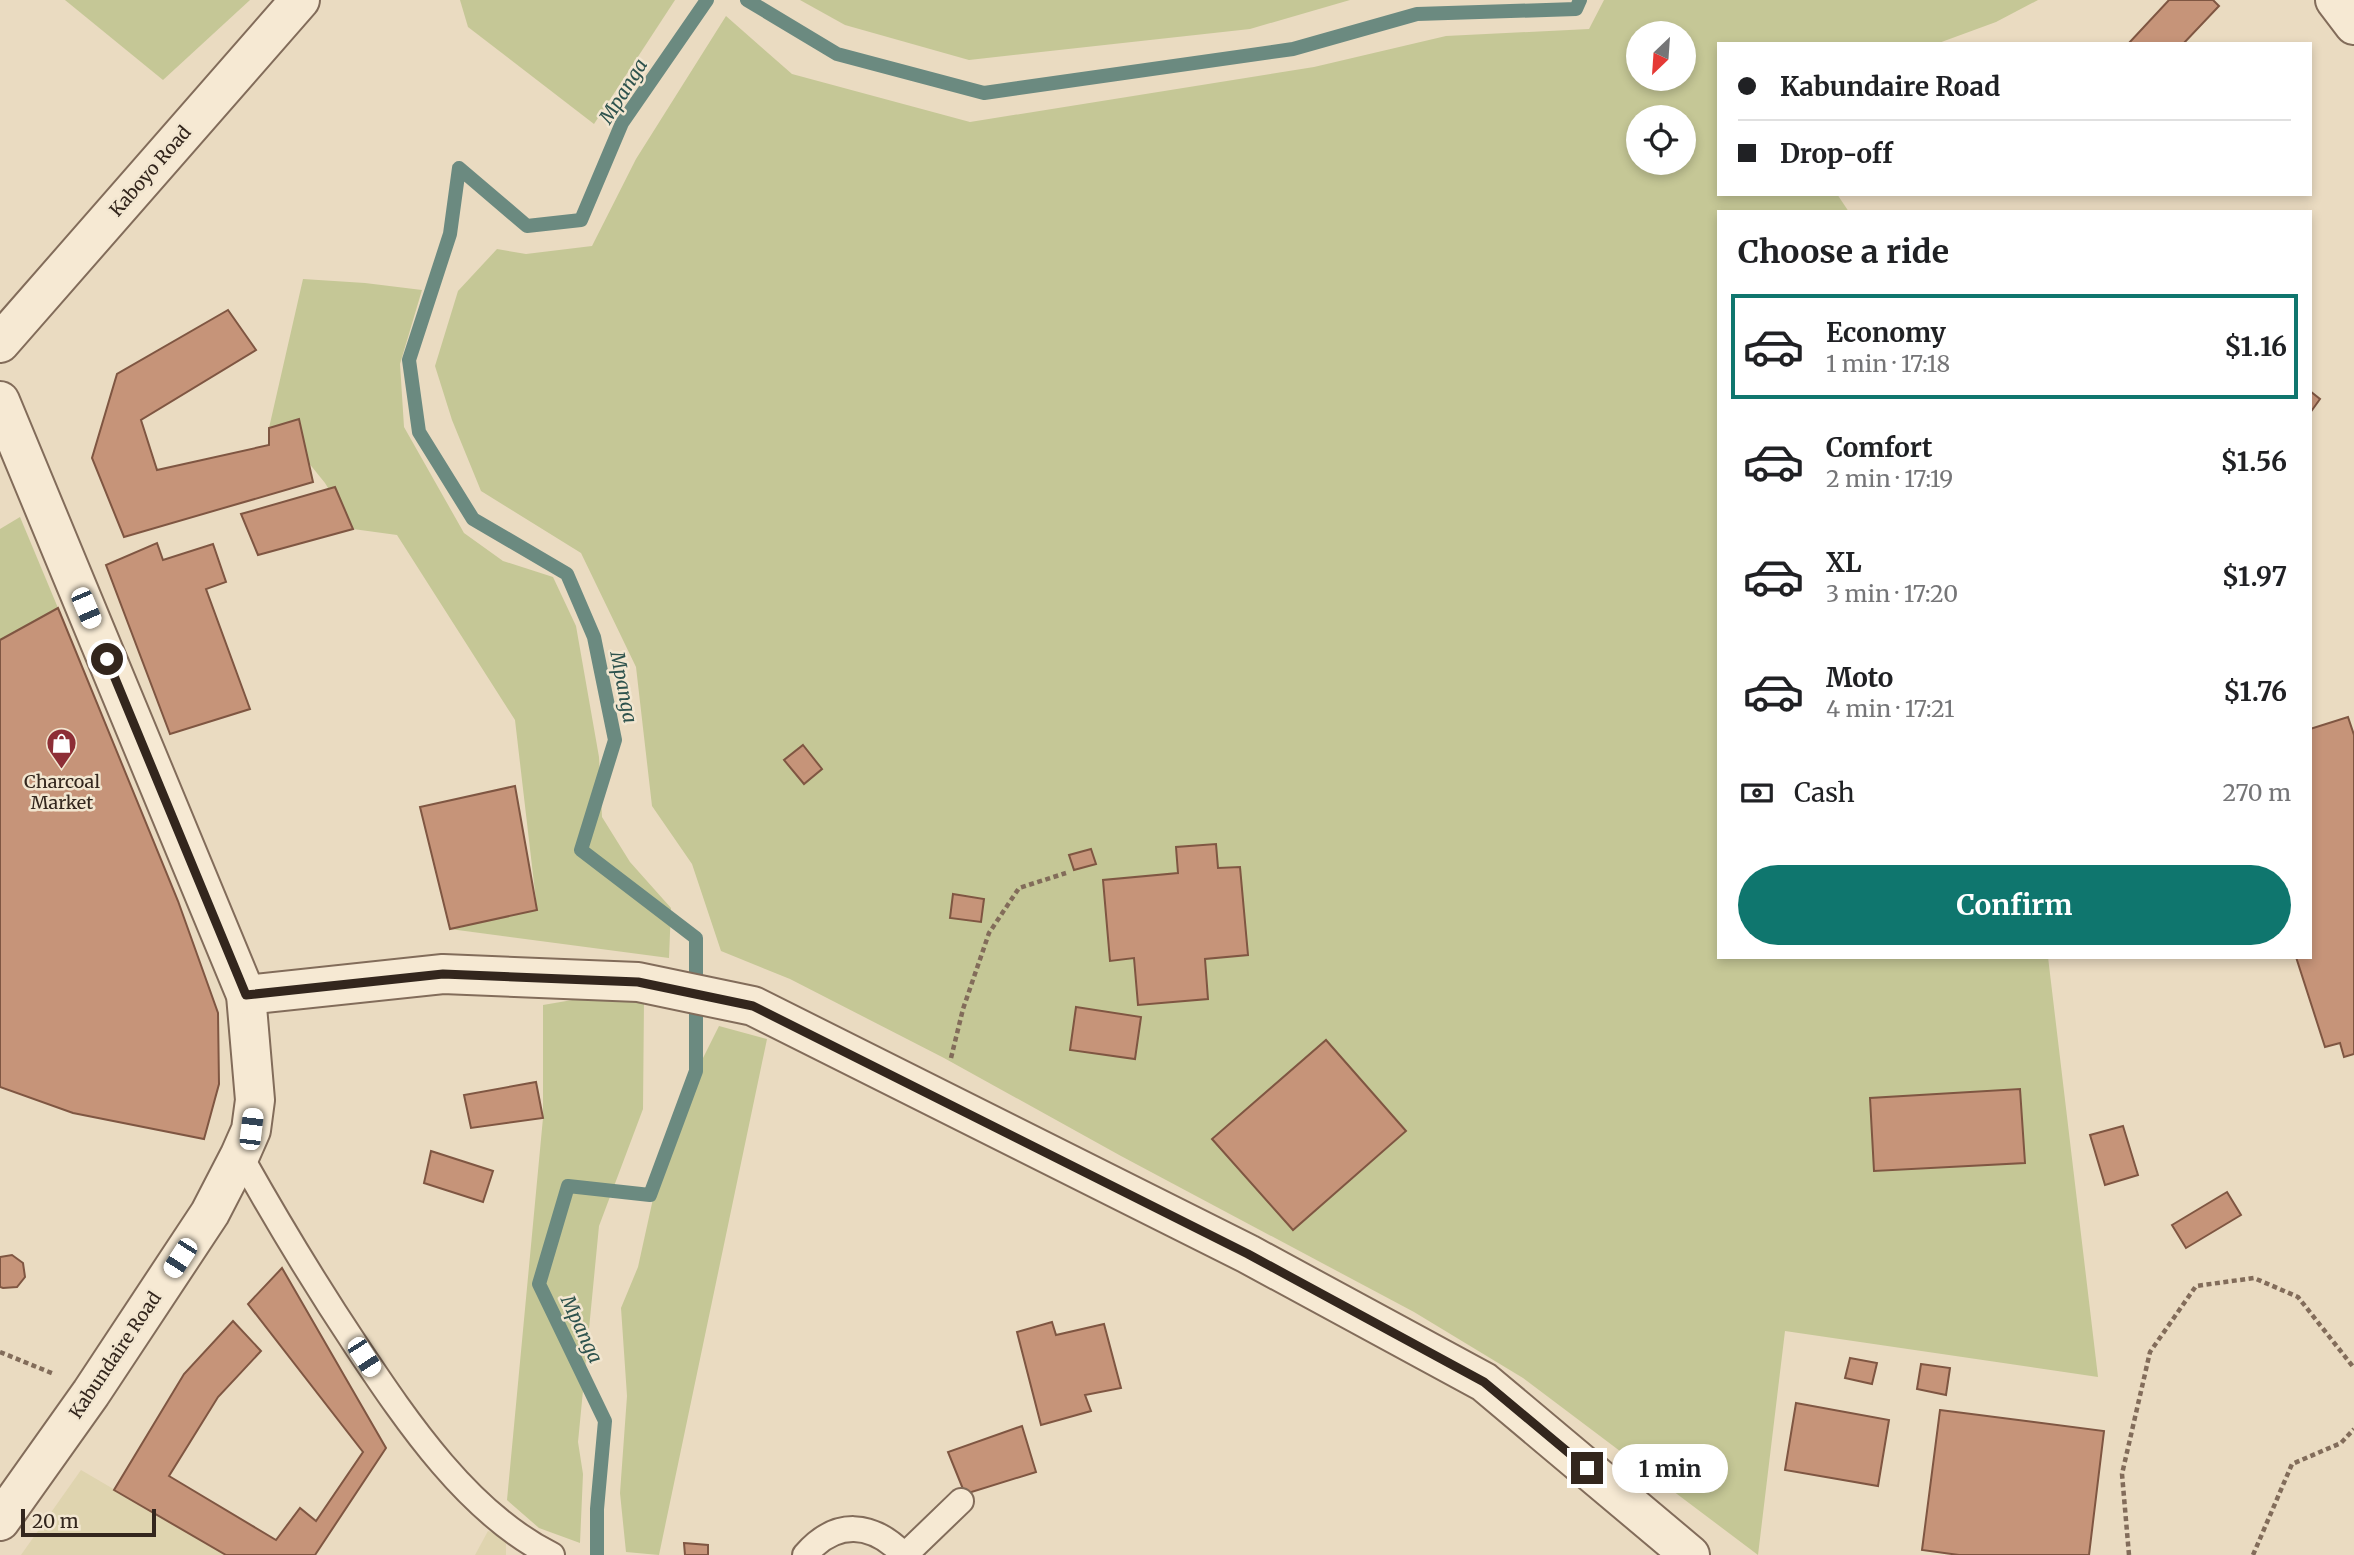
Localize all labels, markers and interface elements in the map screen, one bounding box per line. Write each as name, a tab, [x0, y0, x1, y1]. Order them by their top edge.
north arrow	[1626, 21, 1696, 91]
map controls	[1626, 21, 1696, 175]
water label: Mpanga	[593, 54, 652, 129]
text: Kabundaire Road	[1780, 70, 2000, 103]
button: locate	[1626, 105, 1696, 175]
street label: Kaboyo Road	[104, 121, 196, 221]
text: Drop-off	[1780, 137, 1893, 170]
text: Choose a ride	[1738, 232, 1949, 272]
icon: car	[1742, 315, 1805, 378]
text: Economy	[1826, 316, 1946, 349]
text: $1.16	[2224, 330, 2287, 363]
text: 1 min · 17:18	[1826, 349, 1950, 378]
icon: car	[1742, 430, 1805, 493]
text: Comfort	[1826, 431, 1932, 464]
text: $1.56	[2221, 445, 2287, 478]
text: 2 min · 17:19	[1826, 464, 1953, 493]
icon: car	[1742, 545, 1805, 608]
text: XL	[1826, 546, 1862, 579]
text: $1.97	[2222, 560, 2287, 593]
text: 3 min · 17:20	[1826, 579, 1958, 608]
car	[69, 585, 104, 631]
route start	[91, 643, 123, 675]
water label: Mpanga	[605, 648, 643, 725]
icon: car	[1742, 660, 1805, 723]
text: Moto	[1826, 661, 1893, 694]
text: $1.76	[2223, 675, 2287, 708]
text: 4 min · 17:21	[1826, 694, 1954, 723]
shop icon: Charcoal Market	[45, 726, 79, 770]
place label: Charcoal Market	[24, 770, 100, 814]
icon: cash	[1738, 774, 1776, 812]
text: Cash	[1794, 776, 1855, 809]
text: 270 m	[2223, 778, 2291, 807]
button: Confirm	[1738, 865, 2291, 945]
car	[239, 1107, 264, 1151]
car	[160, 1235, 201, 1281]
street label: Kabundaire Road	[64, 1287, 166, 1423]
water label: Mpanga	[555, 1290, 608, 1367]
car	[344, 1334, 385, 1380]
callout: 1 min	[1612, 1444, 1727, 1492]
route end	[1571, 1452, 1603, 1484]
text: 1 min	[1639, 1454, 1701, 1483]
scale bar	[21, 1506, 156, 1538]
text: 20 m	[32, 1509, 79, 1533]

